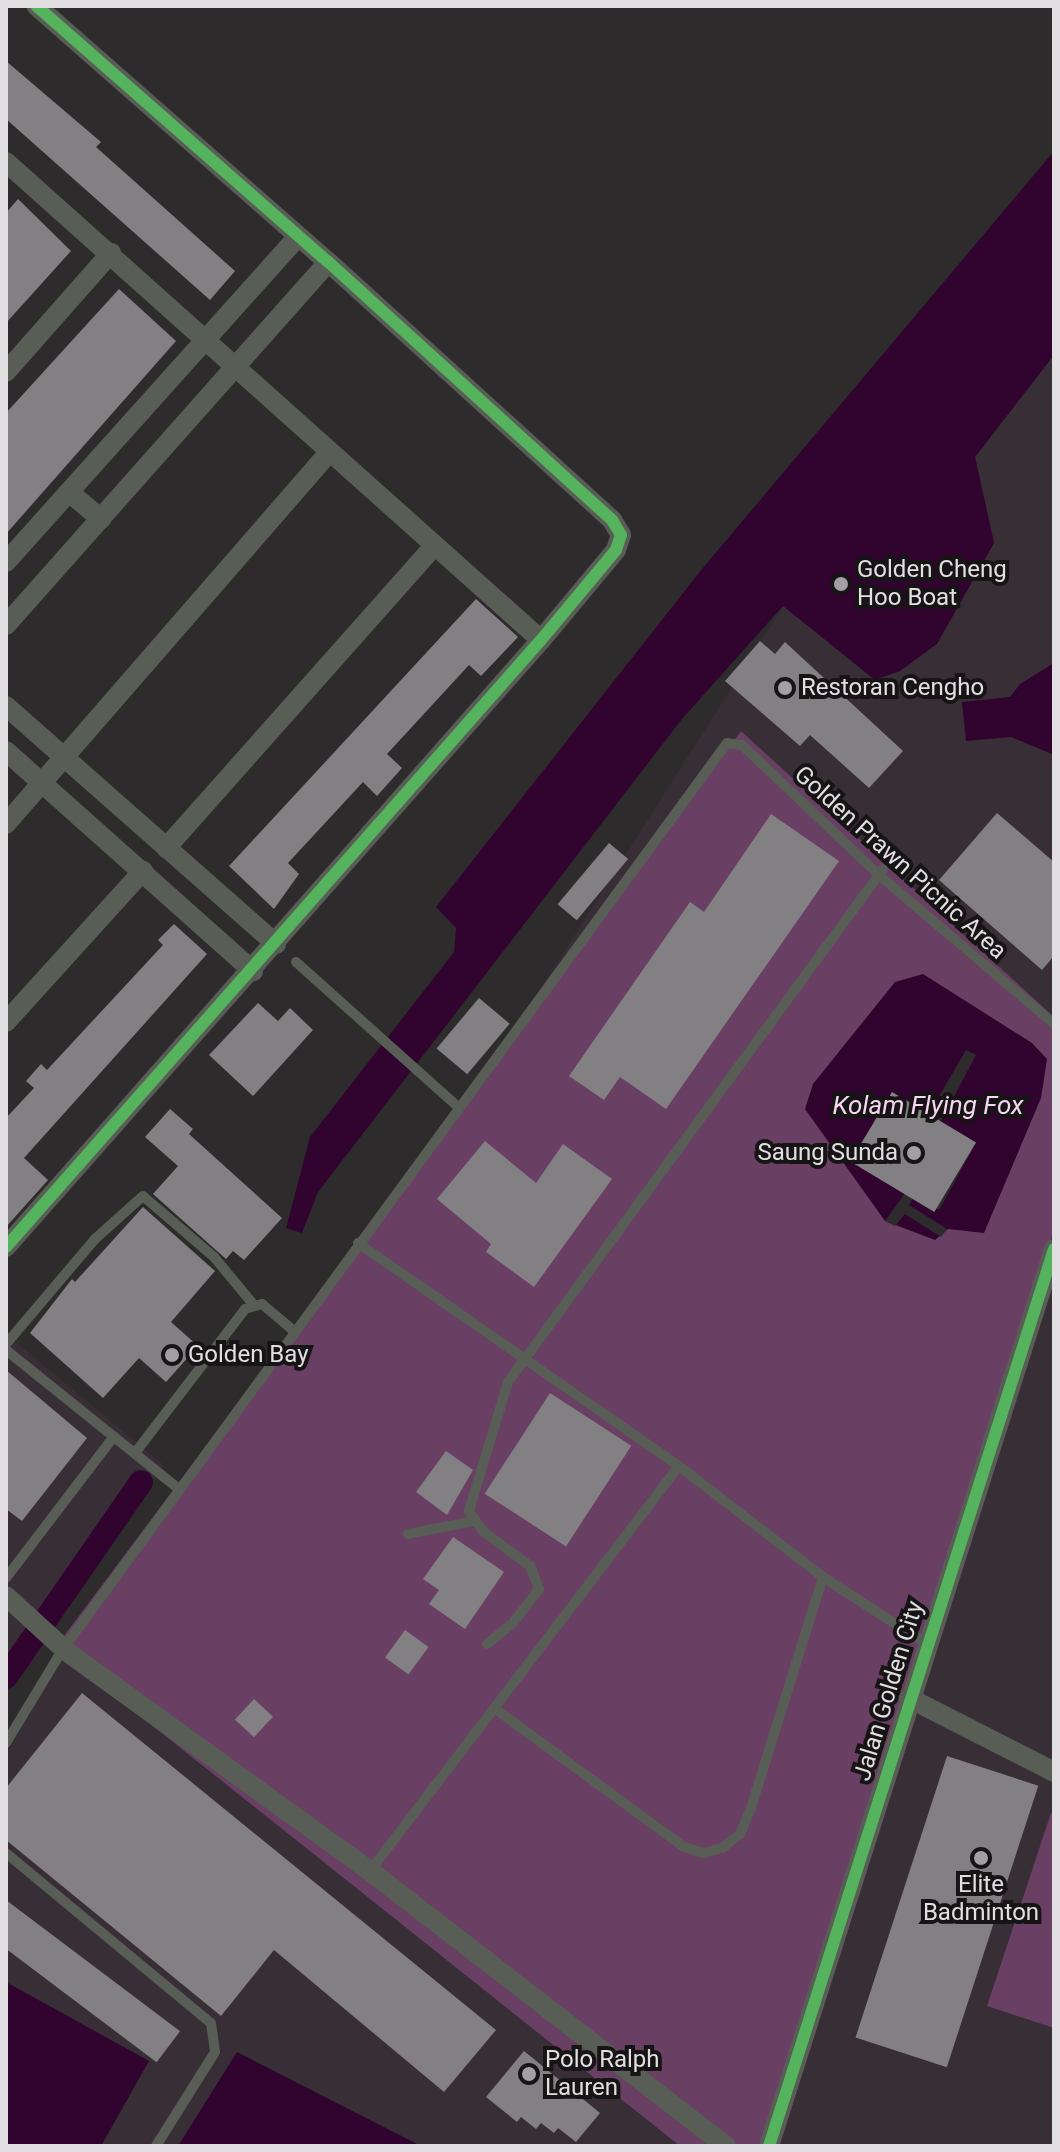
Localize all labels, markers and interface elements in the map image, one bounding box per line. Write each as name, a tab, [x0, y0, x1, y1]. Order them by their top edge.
place label: Golden Cheng Hoo Boat	[857, 556, 1007, 612]
marker: Golden Cheng Hoo Boat	[832, 575, 850, 593]
place label: Restoran Cengho	[801, 674, 984, 702]
marker: Restoran Cengho	[776, 679, 794, 697]
street label: Golden Prawn Picnic Area	[788, 760, 1012, 966]
water label: Kolam Flying Fox	[832, 1090, 1024, 1122]
place label: Saung Sunda	[757, 1139, 898, 1167]
marker: Saung Sunda	[905, 1144, 923, 1162]
place label: Golden Bay	[188, 1341, 309, 1369]
marker: Golden Bay	[163, 1346, 181, 1364]
street label: Jalan Golden City	[848, 1598, 930, 1784]
marker: Elite Badminton	[972, 1849, 990, 1867]
place label: Elite Badminton	[923, 1871, 1039, 1927]
place label: Polo Ralph Lauren	[545, 2046, 660, 2102]
marker: Polo Ralph Lauren	[520, 2065, 538, 2083]

